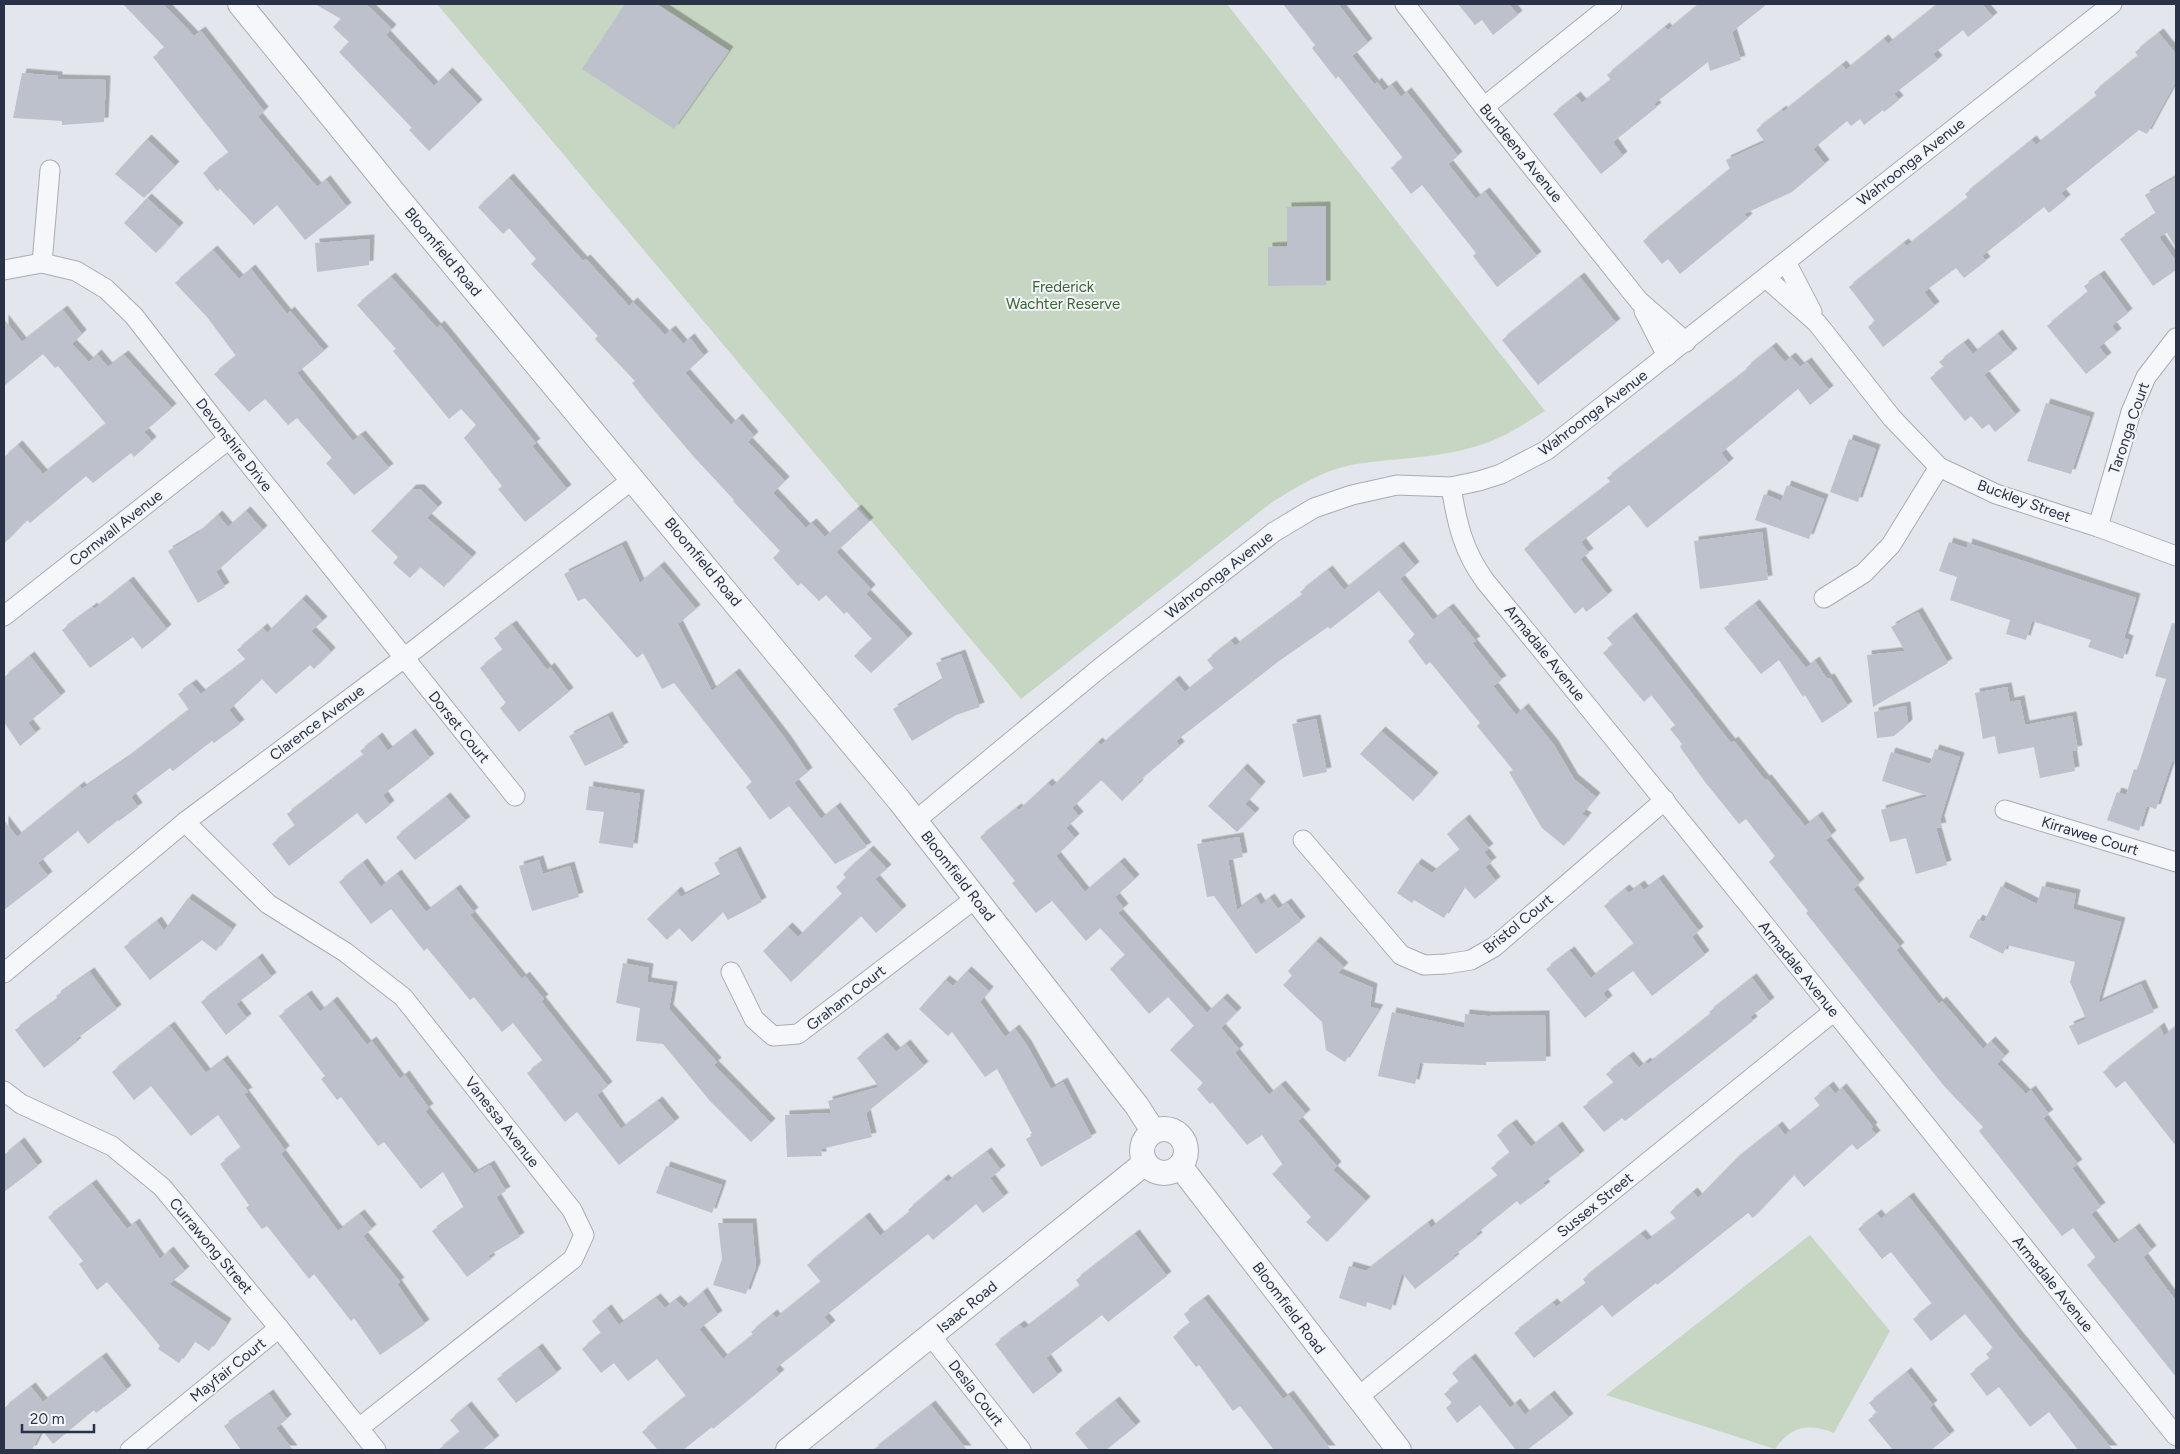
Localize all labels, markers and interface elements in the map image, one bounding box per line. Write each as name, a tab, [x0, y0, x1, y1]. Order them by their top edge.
street label: Bundeena Avenue	[1476, 100, 1566, 206]
street label: Wahroonga Avenue	[1854, 114, 1968, 210]
street label: Bloomfield Road	[401, 204, 485, 300]
park label: Frederick Wachter Reserve	[1006, 278, 1120, 313]
street label: Wahroonga Avenue	[1535, 366, 1651, 460]
street label: Taronga Court	[2105, 379, 2153, 476]
street label: Devonshire Drive	[192, 395, 276, 495]
street label: Buckley Street	[1975, 476, 2073, 526]
street label: Cornwall Avenue	[66, 486, 166, 570]
street label: Bloomfield Road	[661, 514, 745, 610]
street label: Wahroonga Avenue	[1162, 527, 1276, 623]
street label: Armadale Avenue	[1501, 601, 1589, 705]
street label: Clarence Avenue	[266, 681, 368, 765]
street label: Dorset Court	[425, 687, 494, 767]
street label: Kirrawee Court	[2039, 813, 2141, 859]
street label: Bloomfield Road	[917, 827, 999, 925]
street label: Bristol Court	[1479, 890, 1557, 958]
street label: Armadale Avenue	[1755, 917, 1843, 1021]
street label: Graham Court	[803, 961, 889, 1034]
street label: Vanessa Avenue	[461, 1073, 543, 1171]
street label: Sussex Street	[1553, 1169, 1637, 1241]
street label: Currawong Street	[166, 1194, 257, 1298]
street label: Armadale Avenue	[2009, 1232, 2097, 1336]
street label: Bloomfield Road	[1249, 1259, 1329, 1357]
street label: Isaac Road	[933, 1277, 1001, 1337]
street label: Mayfair Court	[187, 1334, 270, 1406]
street label: Desla Court	[945, 1356, 1008, 1430]
scale bar	[22, 1402, 95, 1434]
text: 20 m	[30, 1410, 64, 1428]

